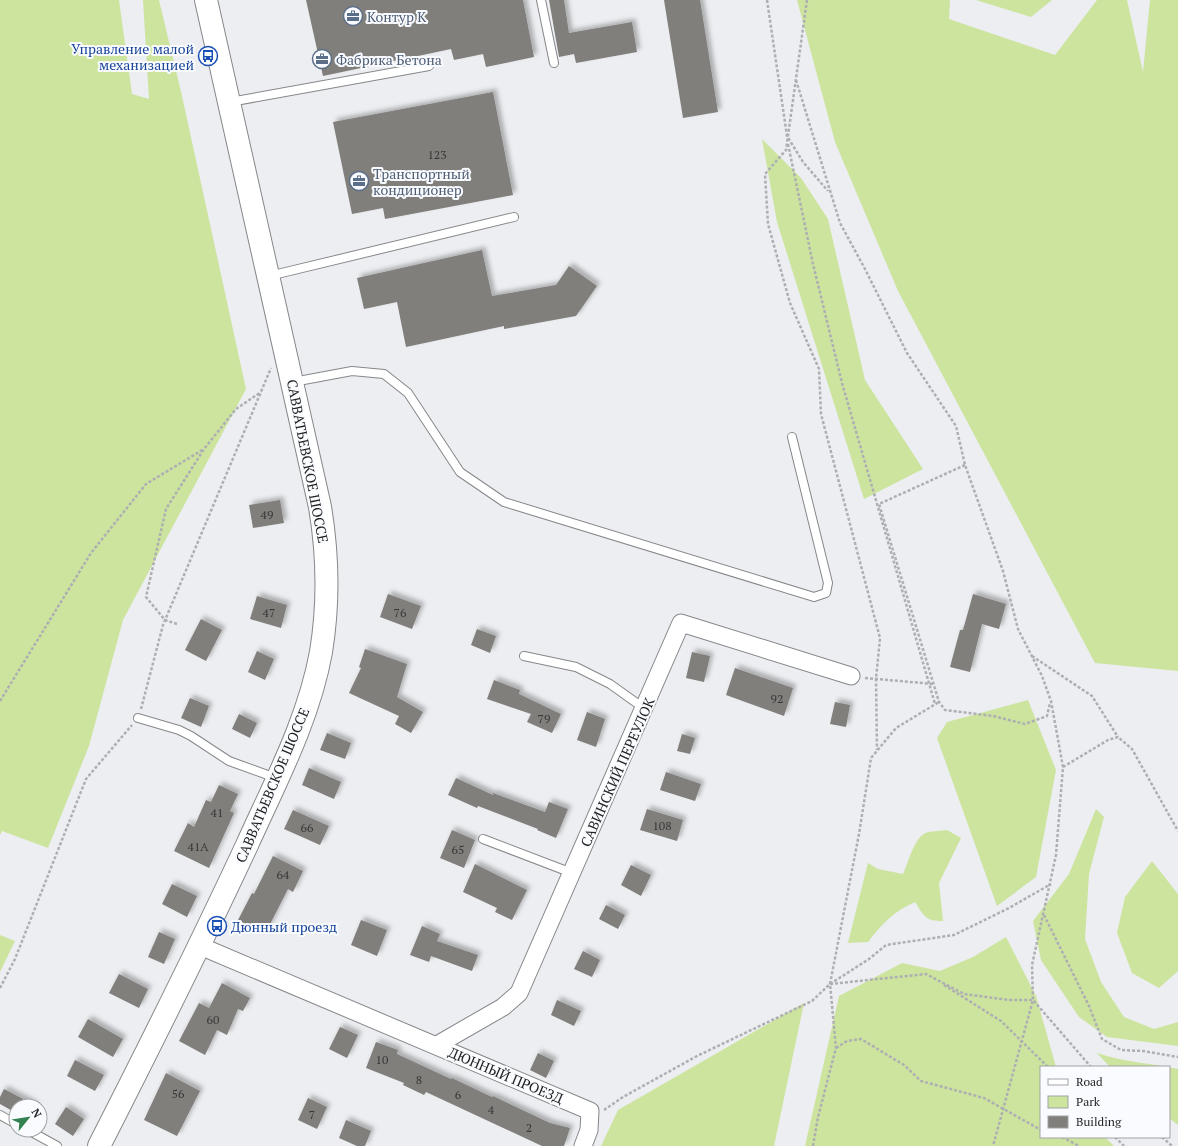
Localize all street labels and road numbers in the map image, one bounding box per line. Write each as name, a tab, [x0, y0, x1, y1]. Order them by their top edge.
street label: САВВАТЬЕВСКОЕ ШОССЕ	[283, 378, 333, 544]
street label: САВИНСКИЙ ПЕРЕУЛОК	[575, 693, 659, 850]
street label: САВВАТЬЕВСКОЕ ШОССЕ	[231, 705, 313, 865]
street label: ДЮННЫЙ ПРОЕЗД	[446, 1042, 567, 1108]

